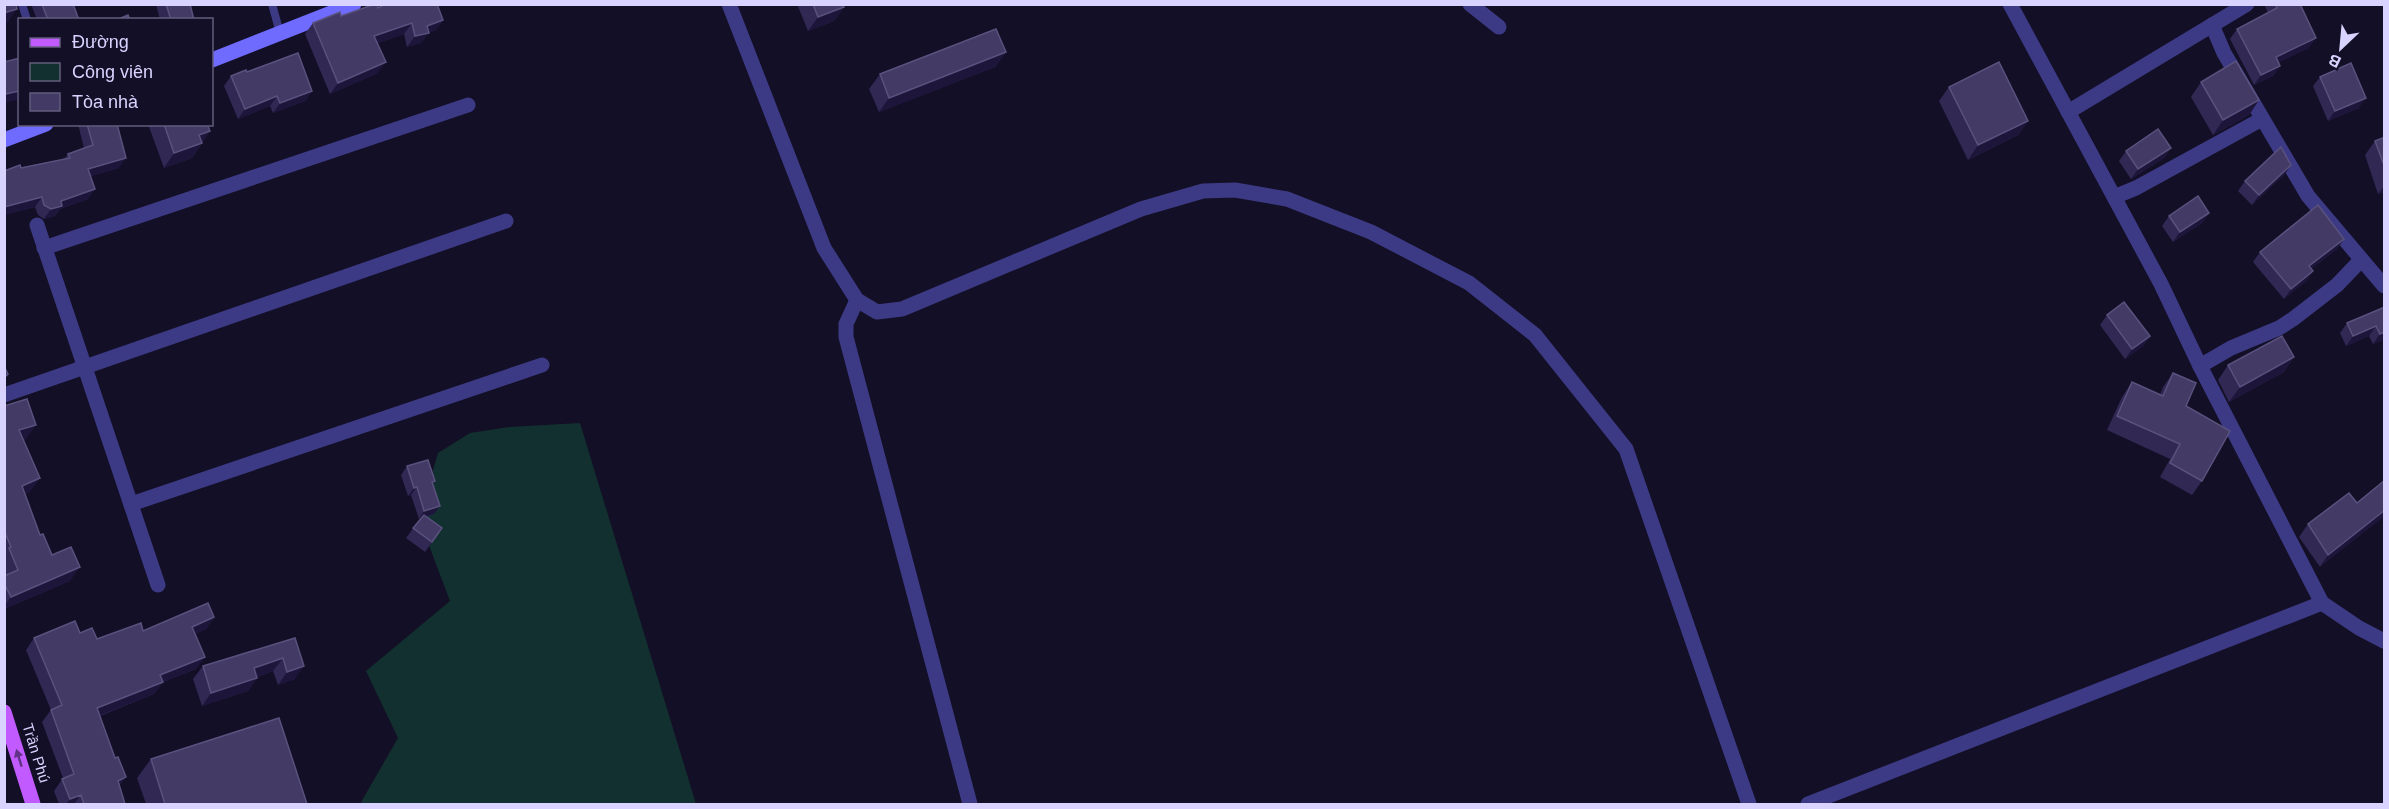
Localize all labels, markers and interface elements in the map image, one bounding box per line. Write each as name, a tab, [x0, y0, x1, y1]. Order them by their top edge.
legend	[18, 18, 213, 126]
north arrow	[2311, 18, 2371, 78]
text: Đường	[72, 32, 129, 52]
text: B	[2326, 51, 2344, 71]
text: Công viên	[72, 62, 153, 82]
text: Tòa nhà	[72, 92, 139, 112]
street label: Trần Phú	[19, 721, 54, 785]
one-way arrow	[14, 749, 23, 767]

